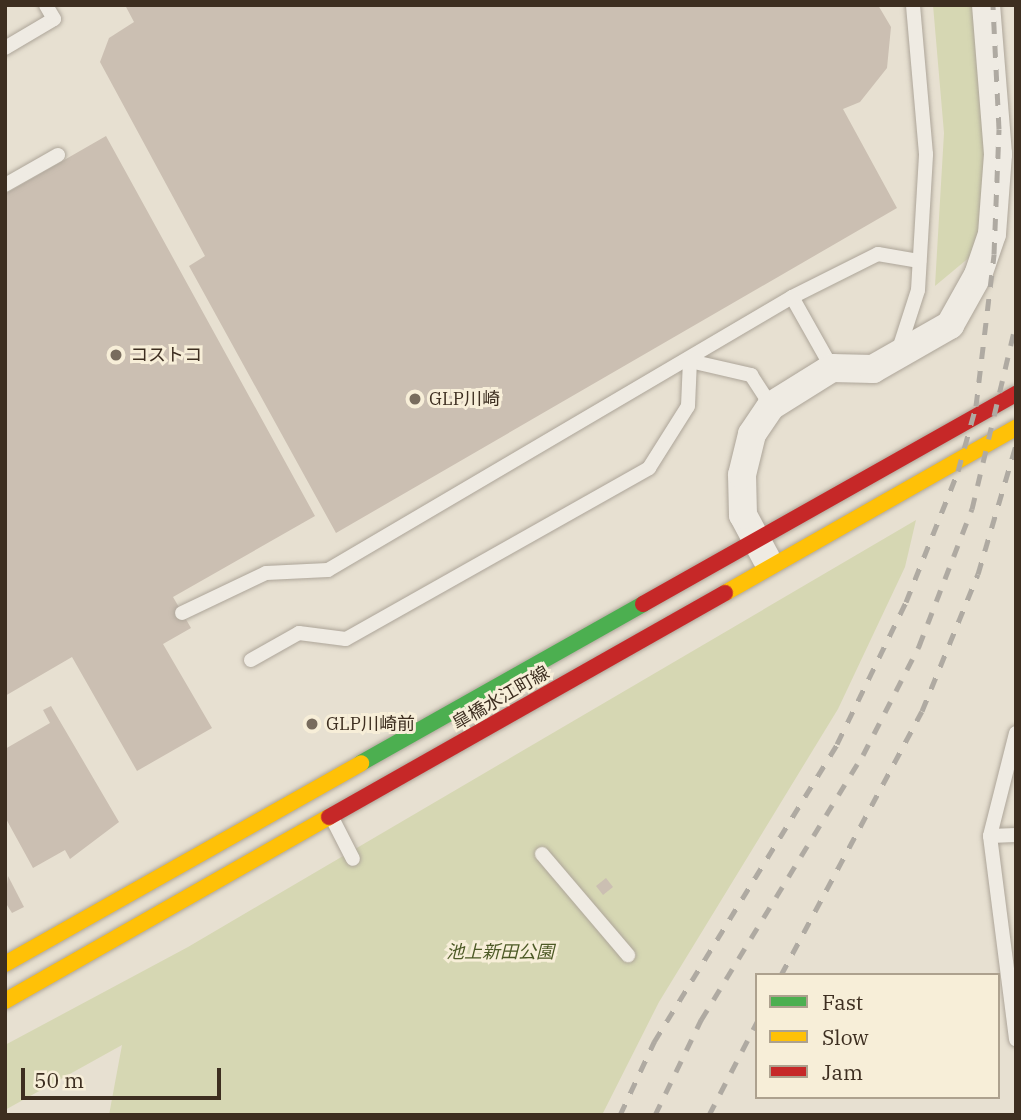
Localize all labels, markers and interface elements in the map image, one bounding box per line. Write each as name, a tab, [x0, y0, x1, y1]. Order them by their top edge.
place label: コストコ	[130, 344, 202, 366]
marker: コストコ	[108, 347, 124, 363]
place label: GLP川崎	[429, 388, 500, 410]
marker: GLP川崎	[407, 391, 423, 407]
street label: 皐橋水江町線	[449, 662, 553, 734]
place label: GLP川崎前	[326, 713, 415, 735]
marker: GLP川崎前	[304, 716, 320, 732]
park label: 池上新田公園	[446, 941, 554, 963]
legend	[755, 973, 1000, 1099]
text: Fast	[822, 988, 863, 1016]
text: Slow	[822, 1023, 869, 1051]
scale bar	[24, 1054, 224, 1098]
text: Jam	[822, 1058, 863, 1086]
text: 50 m	[34, 1066, 84, 1094]

